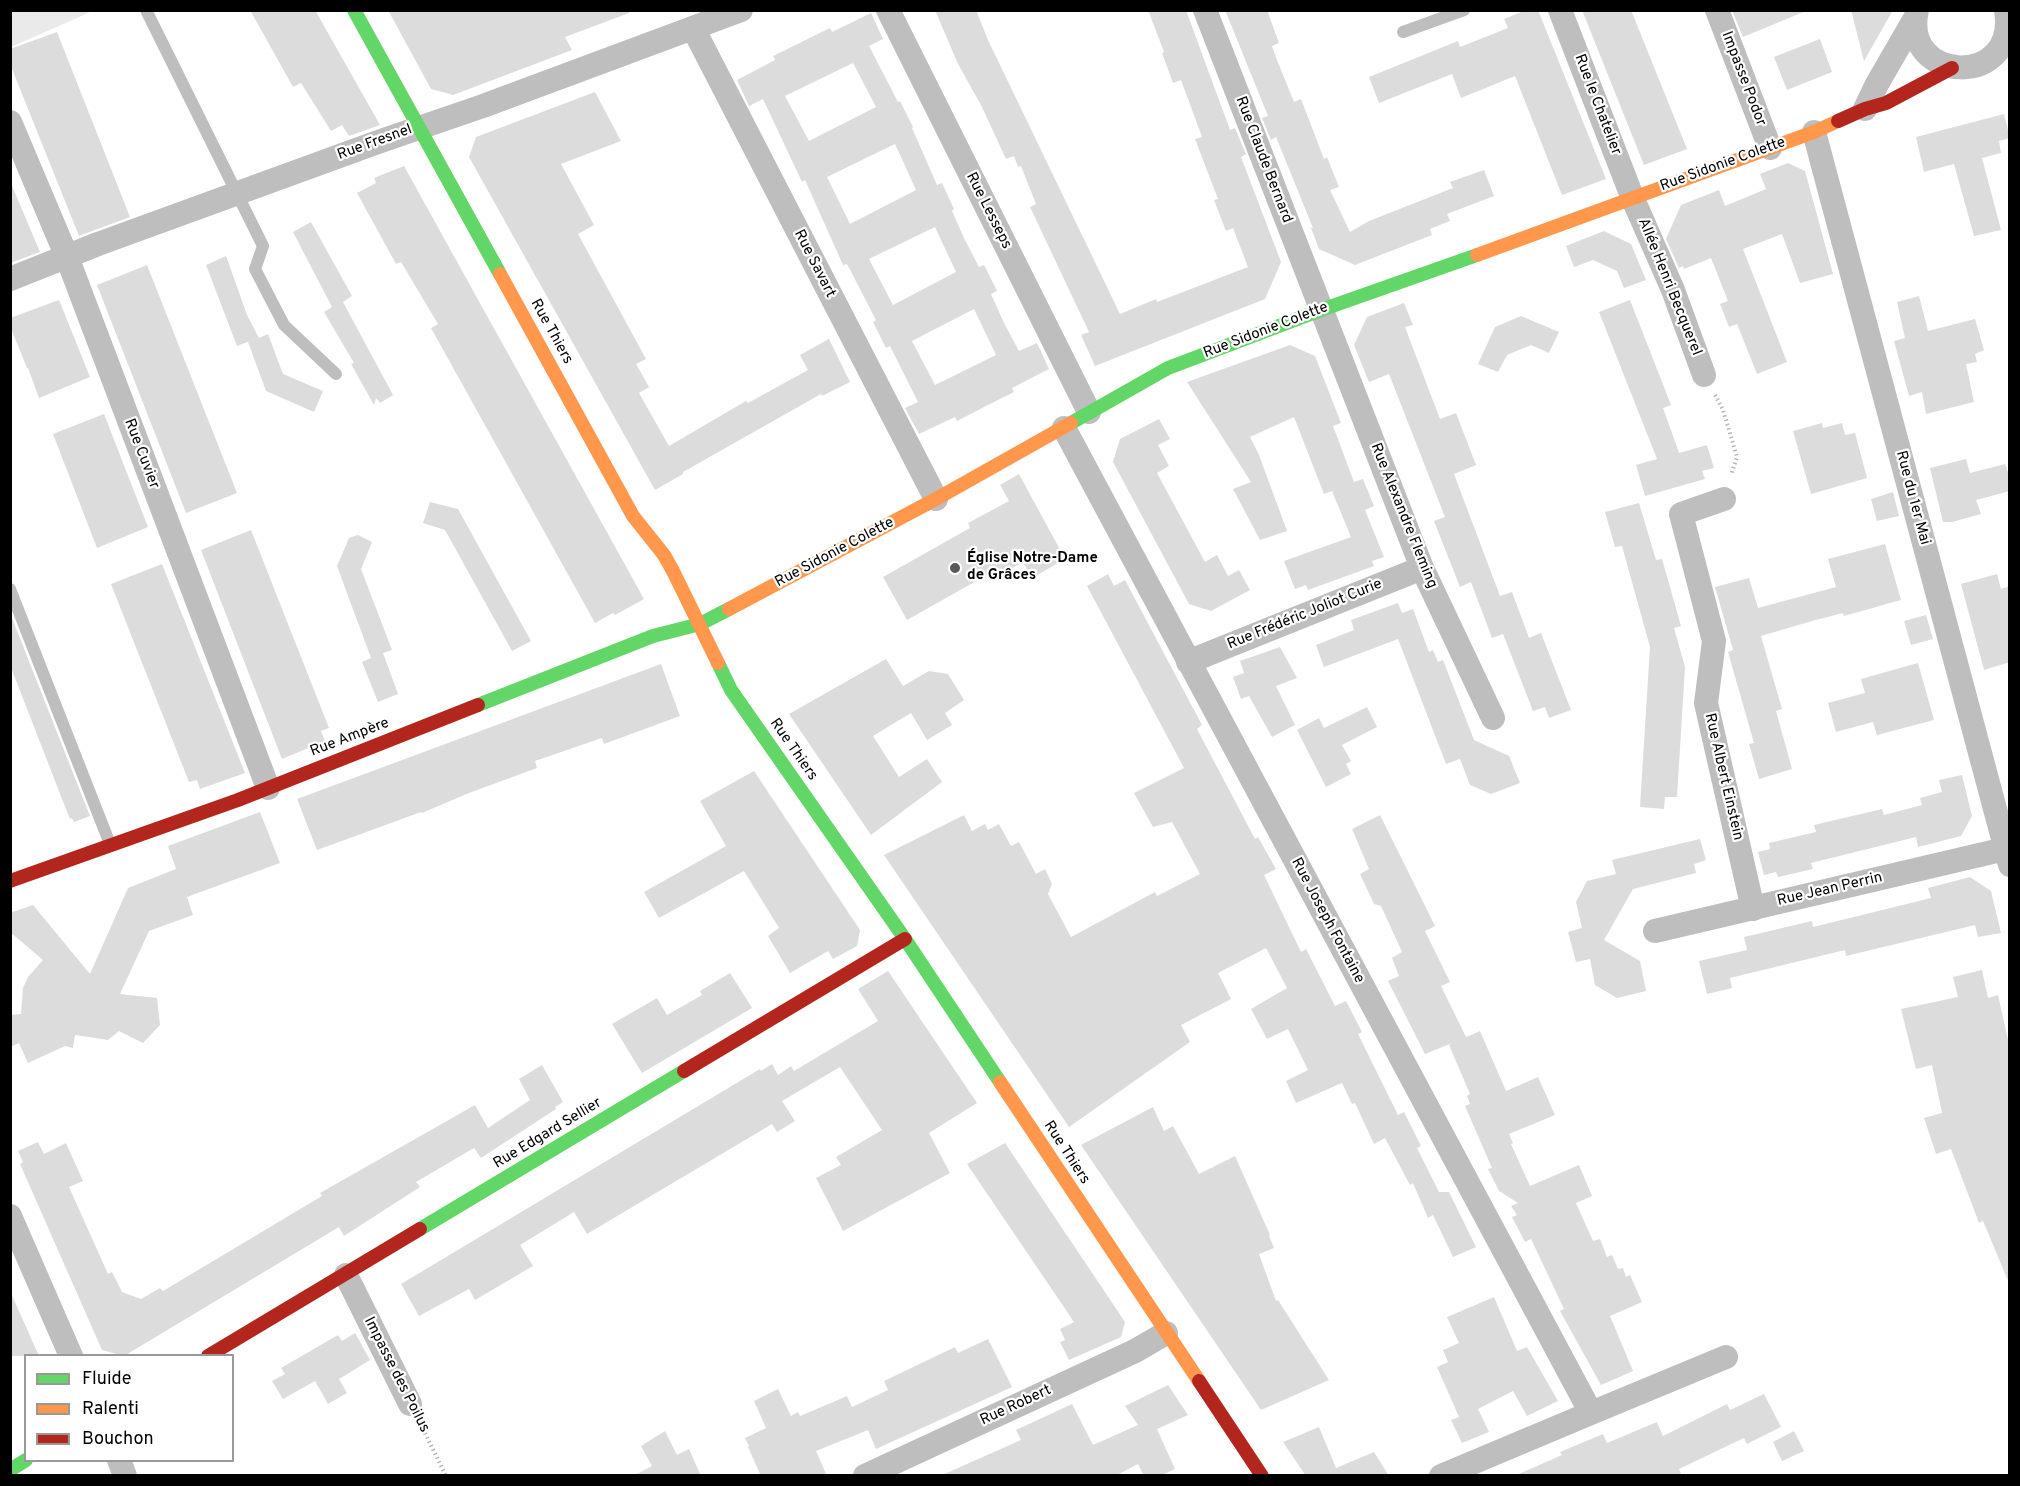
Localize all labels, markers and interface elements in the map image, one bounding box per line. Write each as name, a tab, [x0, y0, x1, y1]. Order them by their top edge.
street label: Impasse Podor	[1717, 29, 1769, 129]
street label: Rue le Chatelier	[1570, 52, 1624, 158]
street label: Rue Claude Bernard	[1231, 94, 1295, 226]
street label: Rue Fresnel	[335, 121, 415, 165]
street label: Rue Sidonie Colette	[1658, 134, 1788, 196]
street label: Rue Lesseps	[961, 170, 1015, 252]
street label: Allée Henri Becquerel	[1633, 216, 1705, 358]
street label: Rue Savart	[789, 227, 839, 301]
street label: Rue Thiers	[526, 296, 576, 368]
street label: Rue Sidonie Colette	[1201, 299, 1331, 363]
street label: Rue Cuvier	[119, 416, 163, 492]
street label: Rue Alexandre Fleming	[1366, 441, 1440, 591]
street label: Rue du 1er Mai	[1891, 449, 1933, 547]
street label: Rue Sidonie Colette	[772, 514, 898, 592]
place label: Église Notre-Dame de Grâces	[967, 550, 1098, 585]
marker: Église Notre-Dame de Grâces	[948, 561, 962, 575]
street label: Rue Frédéric Joliot Curie	[1225, 576, 1385, 654]
street label: Rue Albert Einstein	[1700, 712, 1746, 842]
street label: Rue Ampère	[308, 715, 392, 761]
street label: Rue Thiers	[765, 715, 821, 785]
street label: Rue Joseph Fontaine	[1286, 855, 1368, 987]
street label: Rue Jean Perrin	[1776, 869, 1884, 911]
street label: Rue Edgard Sellier	[491, 1095, 605, 1173]
street label: Rue Thiers	[1039, 1118, 1093, 1188]
street label: Impasse des Poilus	[359, 1314, 433, 1436]
legend	[24, 1354, 234, 1462]
text: Fluide	[82, 1368, 131, 1391]
street label: Rue Robert	[978, 1382, 1054, 1430]
text: Ralenti	[82, 1398, 139, 1421]
text: Bouchon	[82, 1428, 154, 1451]

